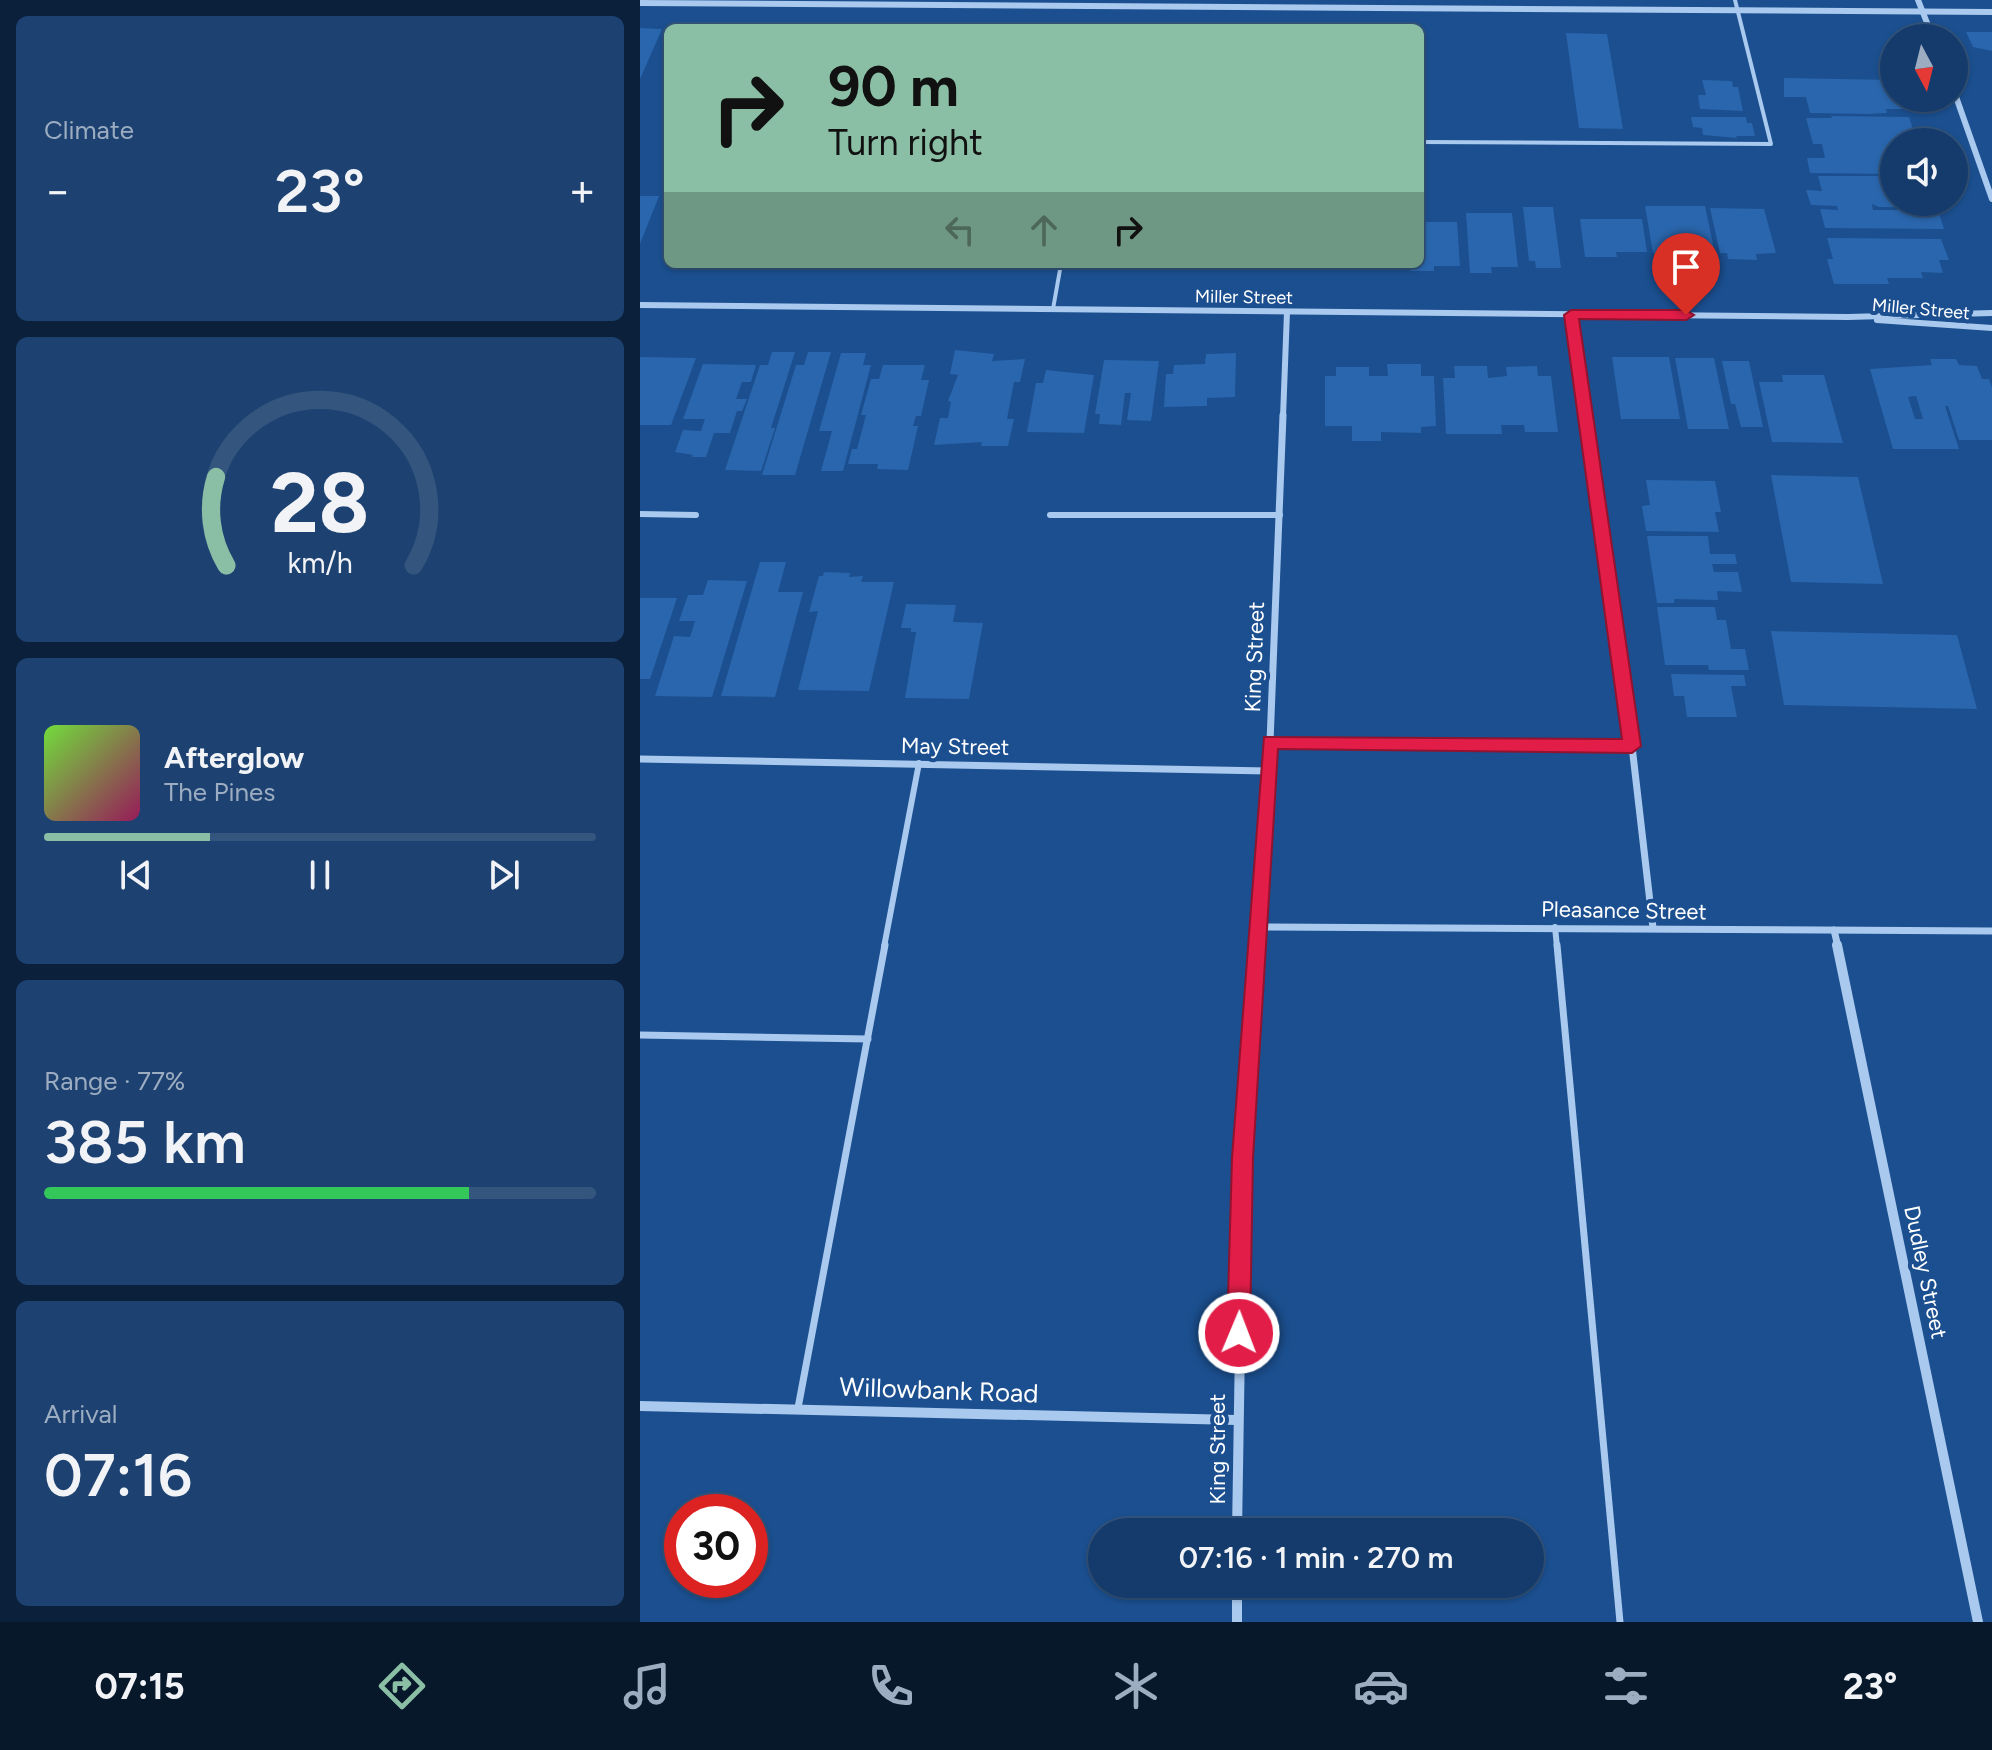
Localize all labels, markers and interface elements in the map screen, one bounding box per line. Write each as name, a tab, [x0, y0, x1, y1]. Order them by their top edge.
north arrow	[1880, 24, 1968, 112]
map controls	[1880, 24, 1968, 216]
text: 90 m	[828, 53, 959, 120]
icon: right	[696, 56, 800, 160]
text: Climate	[44, 114, 134, 146]
text: Turn right	[828, 121, 983, 164]
button: sound	[1880, 128, 1968, 216]
text: 23°	[275, 155, 365, 227]
text: −	[44, 164, 71, 217]
text: +	[569, 164, 596, 217]
icon: left	[938, 208, 982, 252]
icon: ahead	[1022, 208, 1066, 252]
icon: right	[1106, 208, 1150, 252]
pin	[1652, 233, 1720, 315]
icon: arrive	[1664, 245, 1708, 289]
street label: Miller Street	[1195, 285, 1293, 309]
street label: Miller Street	[1871, 294, 1971, 324]
text: 28	[270, 452, 370, 552]
text: km/h	[287, 546, 353, 580]
street label: King Street	[1239, 601, 1270, 713]
street label: May Street	[901, 732, 1009, 761]
text: Afterglow	[164, 739, 304, 776]
text: The Pines	[164, 776, 275, 808]
icon: previous	[114, 853, 158, 897]
icon: pause	[298, 853, 342, 897]
icon: next	[482, 853, 526, 897]
street label: Pleasance Street	[1541, 896, 1707, 925]
text: Range · 77%	[44, 1065, 185, 1097]
text: 385 km	[44, 1106, 246, 1178]
street label: Dudley Street	[1898, 1203, 1953, 1341]
position arrow	[1197, 1291, 1281, 1375]
street label: Willowbank Road	[839, 1371, 1039, 1409]
street label: King Street	[1204, 1394, 1231, 1504]
text: Arrival	[44, 1398, 117, 1430]
text: 07:16	[44, 1439, 192, 1511]
speed limit sign: 30	[664, 1494, 768, 1598]
text: 07:16 · 1 min · 270 m	[1179, 1539, 1453, 1576]
icon: directions	[374, 1658, 430, 1714]
icon: music	[619, 1658, 675, 1714]
icon: phone	[863, 1658, 919, 1714]
icon: climate	[1108, 1658, 1164, 1714]
icon: car	[1353, 1658, 1409, 1714]
icon: filters	[1598, 1658, 1654, 1714]
text: 07:15	[94, 1665, 185, 1708]
text: 23°	[1843, 1665, 1897, 1708]

